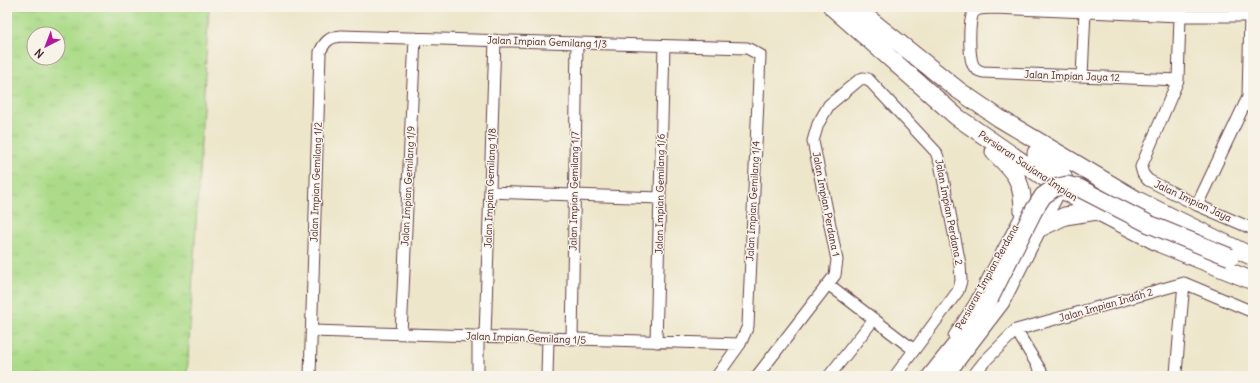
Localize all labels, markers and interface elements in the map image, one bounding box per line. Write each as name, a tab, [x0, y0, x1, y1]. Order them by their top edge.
north arrow	[26, 26, 66, 66]
street label: Jalan Impian Gemilang 1/3	[487, 33, 608, 51]
text: N	[32, 46, 47, 61]
street label: Jalan Impian Jaya 12	[1024, 68, 1121, 84]
street label: Jalan Impian Gemilang 1/2	[307, 121, 325, 242]
street label: Jalan Impian Gemilang 1/9	[398, 125, 418, 246]
street label: Jalan Impian Gemilang 1/8	[481, 127, 499, 248]
street label: Persiaran Saujana Impian	[976, 128, 1080, 204]
street label: Jalan Impian Gemilang 1/7	[566, 131, 582, 251]
street label: Jalan Impian Gemilang 1/6	[652, 133, 668, 254]
street label: Jalan Impian Gemilang 1/4	[743, 140, 763, 261]
street label: Jalan Impian Perdana 1	[809, 151, 843, 257]
street label: Jalan Impian Perdana 2	[932, 158, 966, 267]
street label: Jalan Impian Jaya	[1152, 177, 1234, 225]
street label: Persiaran Impian Perdana	[953, 222, 1022, 332]
street label: Jalan Impian Indah 2	[1058, 285, 1155, 325]
street label: Jalan Impian Gemilang 1/5	[466, 329, 587, 347]

